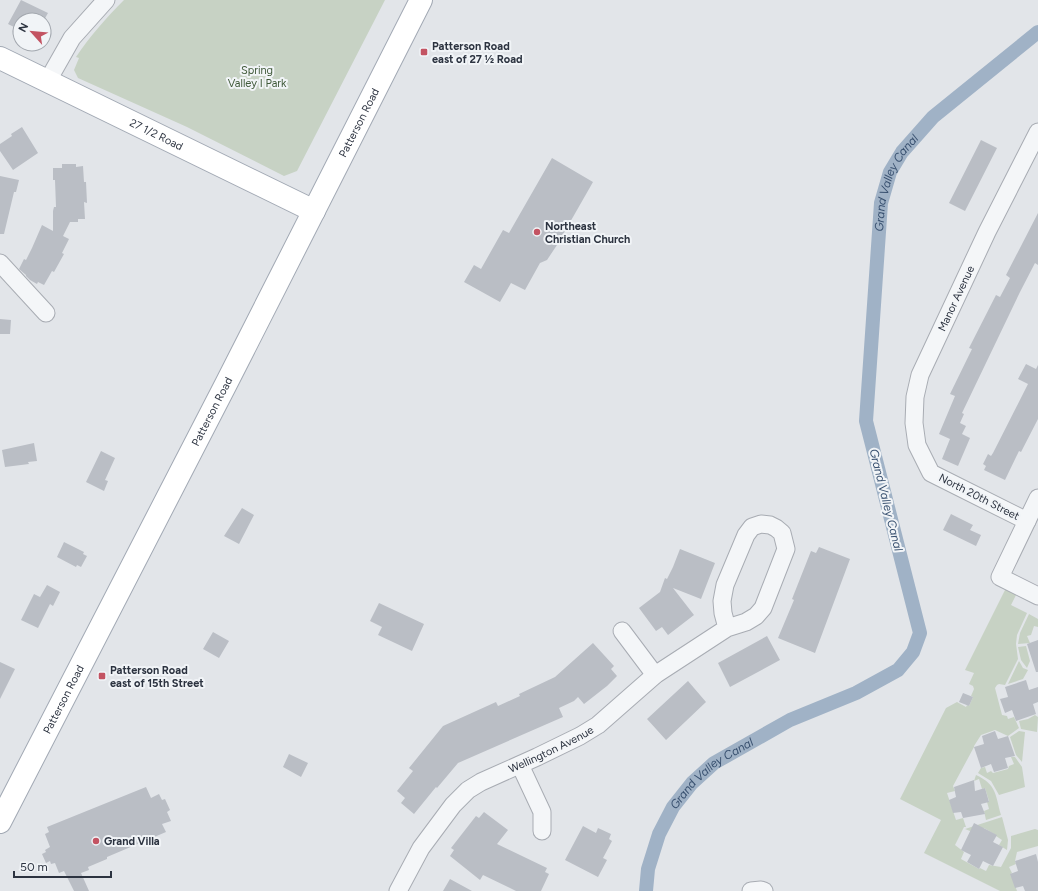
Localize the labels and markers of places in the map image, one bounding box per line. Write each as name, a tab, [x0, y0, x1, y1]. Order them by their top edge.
place label: Patterson Road east of 27 ½ Road	[432, 40, 523, 66]
marker: Patterson Road east of 27 ½ Road	[419, 47, 429, 57]
place label: Northeast Christian Church	[545, 220, 630, 246]
marker: Northeast Christian Church	[532, 227, 542, 237]
place label: Patterson Road east of 15th Street	[110, 664, 204, 690]
marker: Patterson Road east of 15th Street	[97, 671, 107, 681]
place label: Grand Villa	[104, 835, 160, 848]
marker: Grand Villa	[91, 836, 101, 846]

